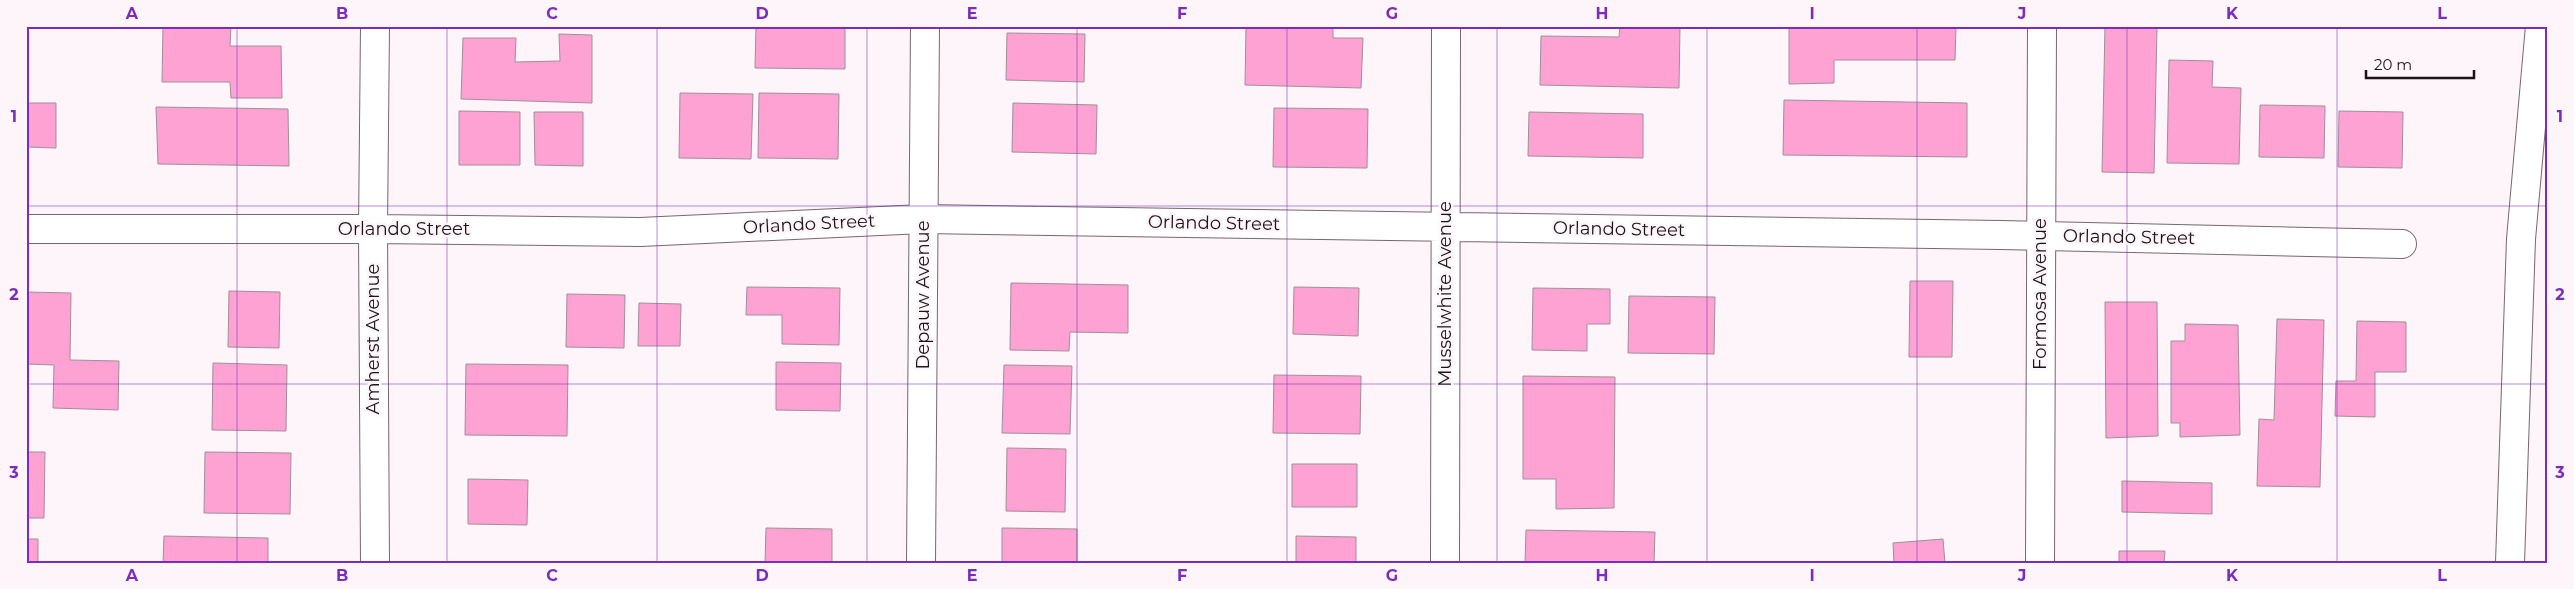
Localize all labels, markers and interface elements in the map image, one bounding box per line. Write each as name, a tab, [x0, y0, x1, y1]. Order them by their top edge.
text: A	[125, 4, 139, 23]
text: B	[336, 4, 348, 23]
text: C	[546, 4, 558, 23]
text: D	[755, 4, 769, 23]
text: E	[967, 4, 977, 23]
text: F	[1177, 4, 1187, 23]
text: G	[1386, 4, 1398, 23]
text: H	[1596, 4, 1608, 23]
text: I	[1809, 4, 1815, 23]
text: J	[2017, 4, 2026, 23]
text: K	[2226, 4, 2239, 23]
text: L	[2437, 4, 2447, 23]
scale bar	[2366, 48, 2474, 80]
text: 20 m	[2374, 55, 2412, 74]
text: 1	[11, 107, 17, 126]
text: 1	[2557, 107, 2563, 126]
street label: Musselwhite Avenue	[1434, 201, 1456, 387]
street label: Orlando Street	[742, 210, 876, 238]
street label: Orlando Street	[1148, 211, 1280, 235]
street label: Orlando Street	[1553, 217, 1685, 241]
street label: Orlando Street	[338, 218, 470, 240]
street label: Formosa Avenue	[2029, 218, 2051, 370]
street label: Depauw Avenue	[912, 220, 934, 370]
street label: Orlando Street	[2063, 225, 2195, 249]
street label: Amherst Avenue	[362, 263, 384, 414]
text: 2	[9, 285, 19, 304]
text: 2	[2555, 285, 2565, 304]
text: 3	[8, 463, 19, 482]
text: 3	[2554, 463, 2565, 482]
text: A	[125, 566, 139, 585]
text: B	[336, 566, 348, 585]
text: C	[546, 566, 558, 585]
text: D	[755, 566, 769, 585]
text: E	[967, 566, 977, 585]
text: F	[1177, 566, 1187, 585]
text: G	[1386, 566, 1398, 585]
text: H	[1596, 566, 1608, 585]
text: I	[1809, 566, 1815, 585]
text: J	[2017, 566, 2026, 585]
text: K	[2226, 566, 2239, 585]
text: L	[2437, 566, 2447, 585]

